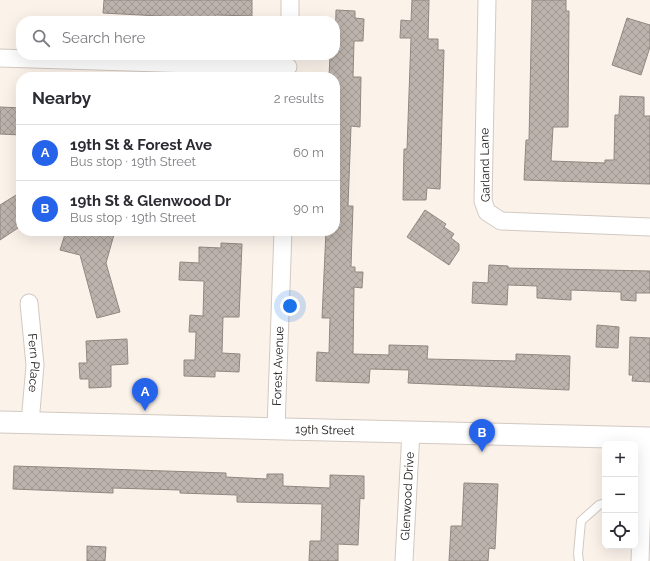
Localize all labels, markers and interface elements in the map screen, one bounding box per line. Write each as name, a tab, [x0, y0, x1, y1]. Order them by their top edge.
search box	[16, 16, 340, 60]
icon: search	[30, 27, 52, 49]
text: Search here	[62, 29, 145, 47]
text: Nearby	[32, 88, 91, 108]
text: 2 results	[274, 91, 324, 106]
street label: Garland Lane	[477, 128, 493, 202]
text: 19th St & Forest Ave	[70, 136, 212, 154]
text: A	[41, 145, 49, 160]
text: 60 m	[293, 145, 324, 160]
text: Bus stop · 19th Street	[70, 154, 196, 169]
text: 19th St & Glenwood Dr	[70, 192, 231, 210]
text: B	[41, 201, 49, 216]
text: 90 m	[293, 201, 324, 216]
text: Bus stop · 19th Street	[70, 210, 196, 225]
your location	[280, 296, 300, 316]
street label: Forest Avenue	[270, 326, 287, 406]
street label: Fern Place	[25, 333, 42, 393]
pin: A	[132, 378, 158, 411]
pin: B	[469, 419, 495, 452]
street label: 19th Street	[295, 422, 355, 438]
map controls	[602, 441, 638, 549]
button: +	[602, 441, 638, 477]
street label: Glenwood Drive	[398, 451, 417, 541]
button: −	[602, 477, 638, 513]
button: locate	[602, 513, 638, 549]

